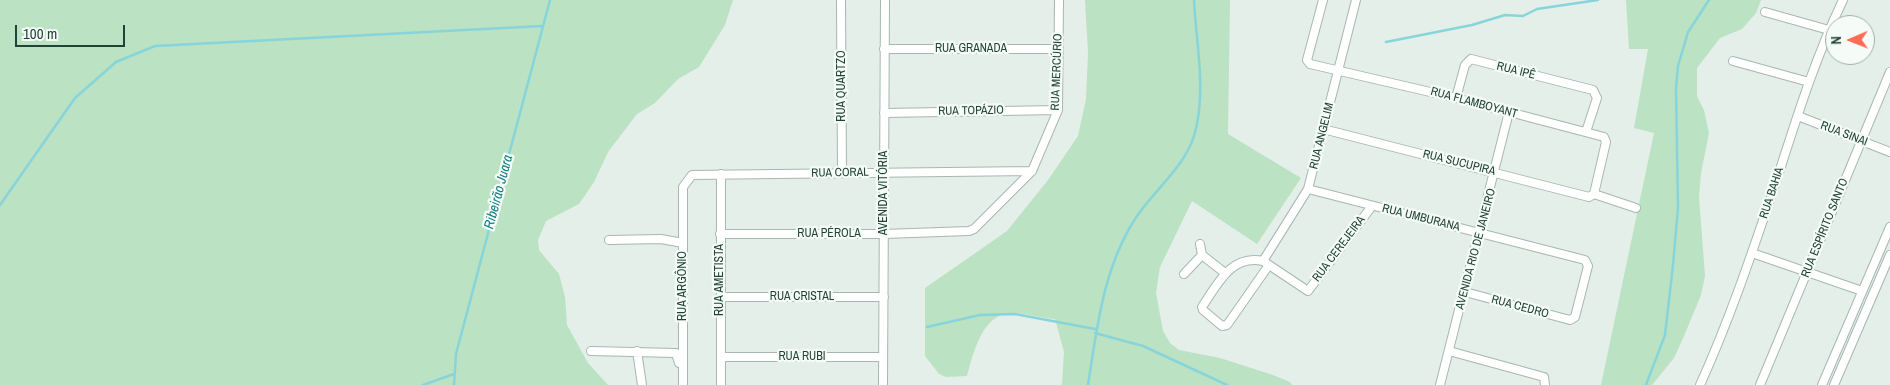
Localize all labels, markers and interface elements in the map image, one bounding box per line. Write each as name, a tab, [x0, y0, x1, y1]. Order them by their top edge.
scale bar	[18, 15, 128, 47]
north arrow	[1825, 15, 1875, 65]
text: 100 m	[23, 23, 57, 44]
street label: RUA MERCÚRIO	[1048, 33, 1066, 111]
text: N	[1827, 36, 1845, 45]
street label: RUA GRANADA	[935, 42, 1007, 56]
street label: RUA QUARTZO	[835, 50, 849, 122]
street label: RUA IPÊ	[1495, 59, 1537, 83]
street label: RUA FLAMBOYANT	[1429, 84, 1519, 122]
street label: RUA ANGELIM	[1307, 101, 1337, 171]
street label: RUA TOPÁZIO	[938, 103, 1004, 119]
street label: RUA SINAI	[1818, 118, 1870, 150]
street label: RUA SUCUPIRA	[1421, 147, 1497, 179]
street label: AVENIDA VITÓRIA	[877, 151, 891, 235]
water label: Ribeirão Juara	[481, 153, 517, 231]
street label: RUA CORAL	[811, 165, 869, 181]
street label: RUA BAHIA	[1757, 166, 1787, 220]
street label: RUA ESPÍRITO SANTO	[1799, 176, 1851, 280]
street label: AVENIDA RIO DE JANEIRO	[1453, 187, 1499, 311]
street label: RUA UMBURANA	[1381, 201, 1461, 235]
street label: RUA CEREJEIRA	[1310, 213, 1368, 285]
street label: RUA PÉROLA	[797, 227, 861, 241]
street label: RUA AMETISTA	[713, 244, 727, 316]
street label: RUA ARGÔNIO	[676, 251, 690, 321]
street label: RUA CRISTAL	[770, 290, 834, 304]
street label: RUA CEDRO	[1490, 292, 1550, 322]
street label: RUA RUBI	[778, 350, 826, 364]

